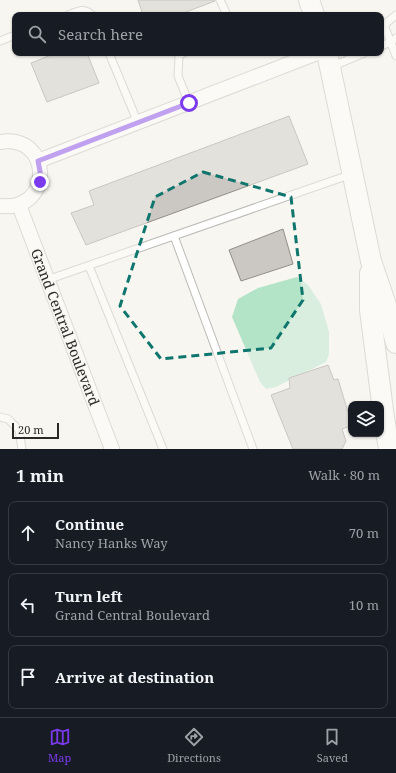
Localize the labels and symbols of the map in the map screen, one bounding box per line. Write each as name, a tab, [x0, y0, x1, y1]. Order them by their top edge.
route start	[180, 94, 198, 112]
route end	[31, 173, 49, 191]
street label: Grand Central Boulevard	[27, 246, 104, 408]
scale bar	[12, 421, 59, 440]

